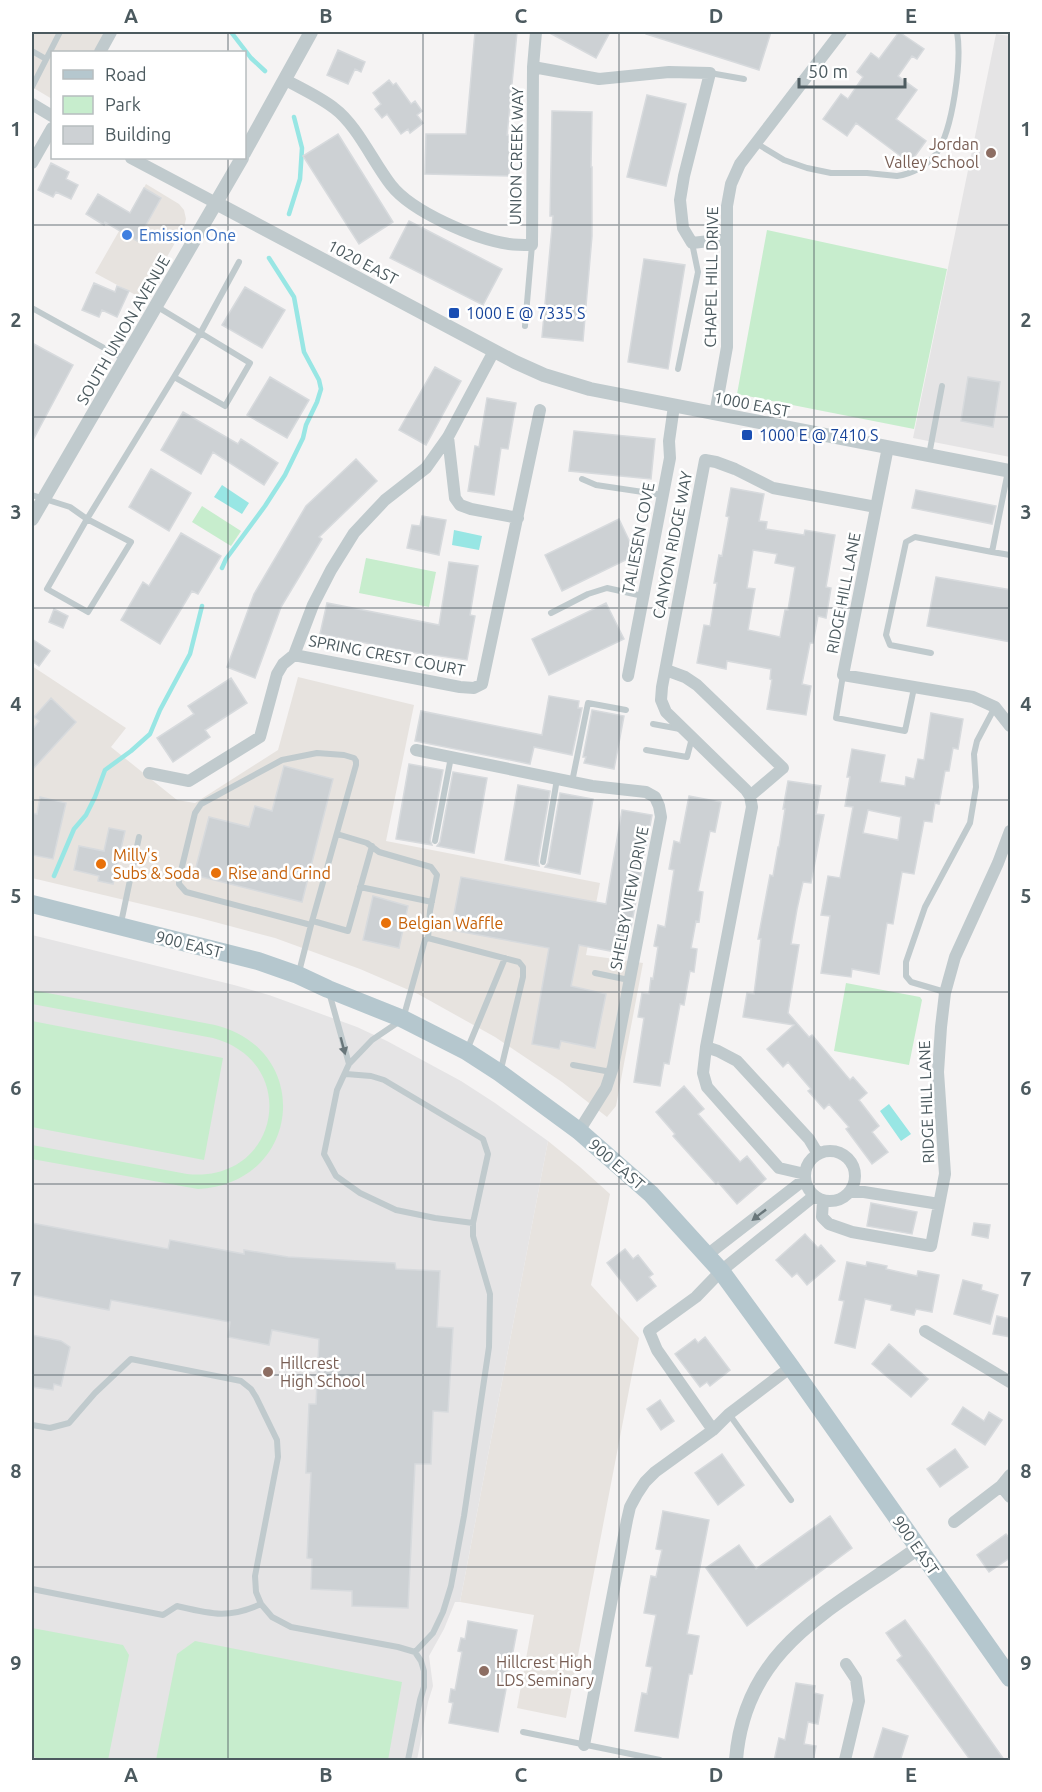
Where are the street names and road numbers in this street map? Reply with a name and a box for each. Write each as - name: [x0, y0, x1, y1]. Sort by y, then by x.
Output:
- street label: UNION CREEK WAY: [506, 86, 526, 225]
- street label: CHAPEL HILL DRIVE: [701, 206, 721, 348]
- street label: 1020 EAST: [325, 236, 401, 288]
- street label: SOUTH UNION AVENUE: [73, 252, 173, 408]
- street label: 1000 EAST: [713, 388, 792, 420]
- street label: CANYON RIDGE WAY: [649, 469, 695, 620]
- street label: TALIESEN COVE: [618, 481, 658, 595]
- street label: RIDGE HILL LANE: [822, 531, 864, 655]
- street label: SPRING CREST COURT: [307, 631, 467, 679]
- street label: SHELBY VIEW DRIVE: [606, 825, 652, 971]
- street label: 900 EAST: [154, 927, 224, 961]
- street label: RIDGE HILL LANE: [915, 1040, 937, 1164]
- street label: 900 EAST: [585, 1135, 649, 1193]
- street label: 900 EAST: [889, 1512, 943, 1578]

